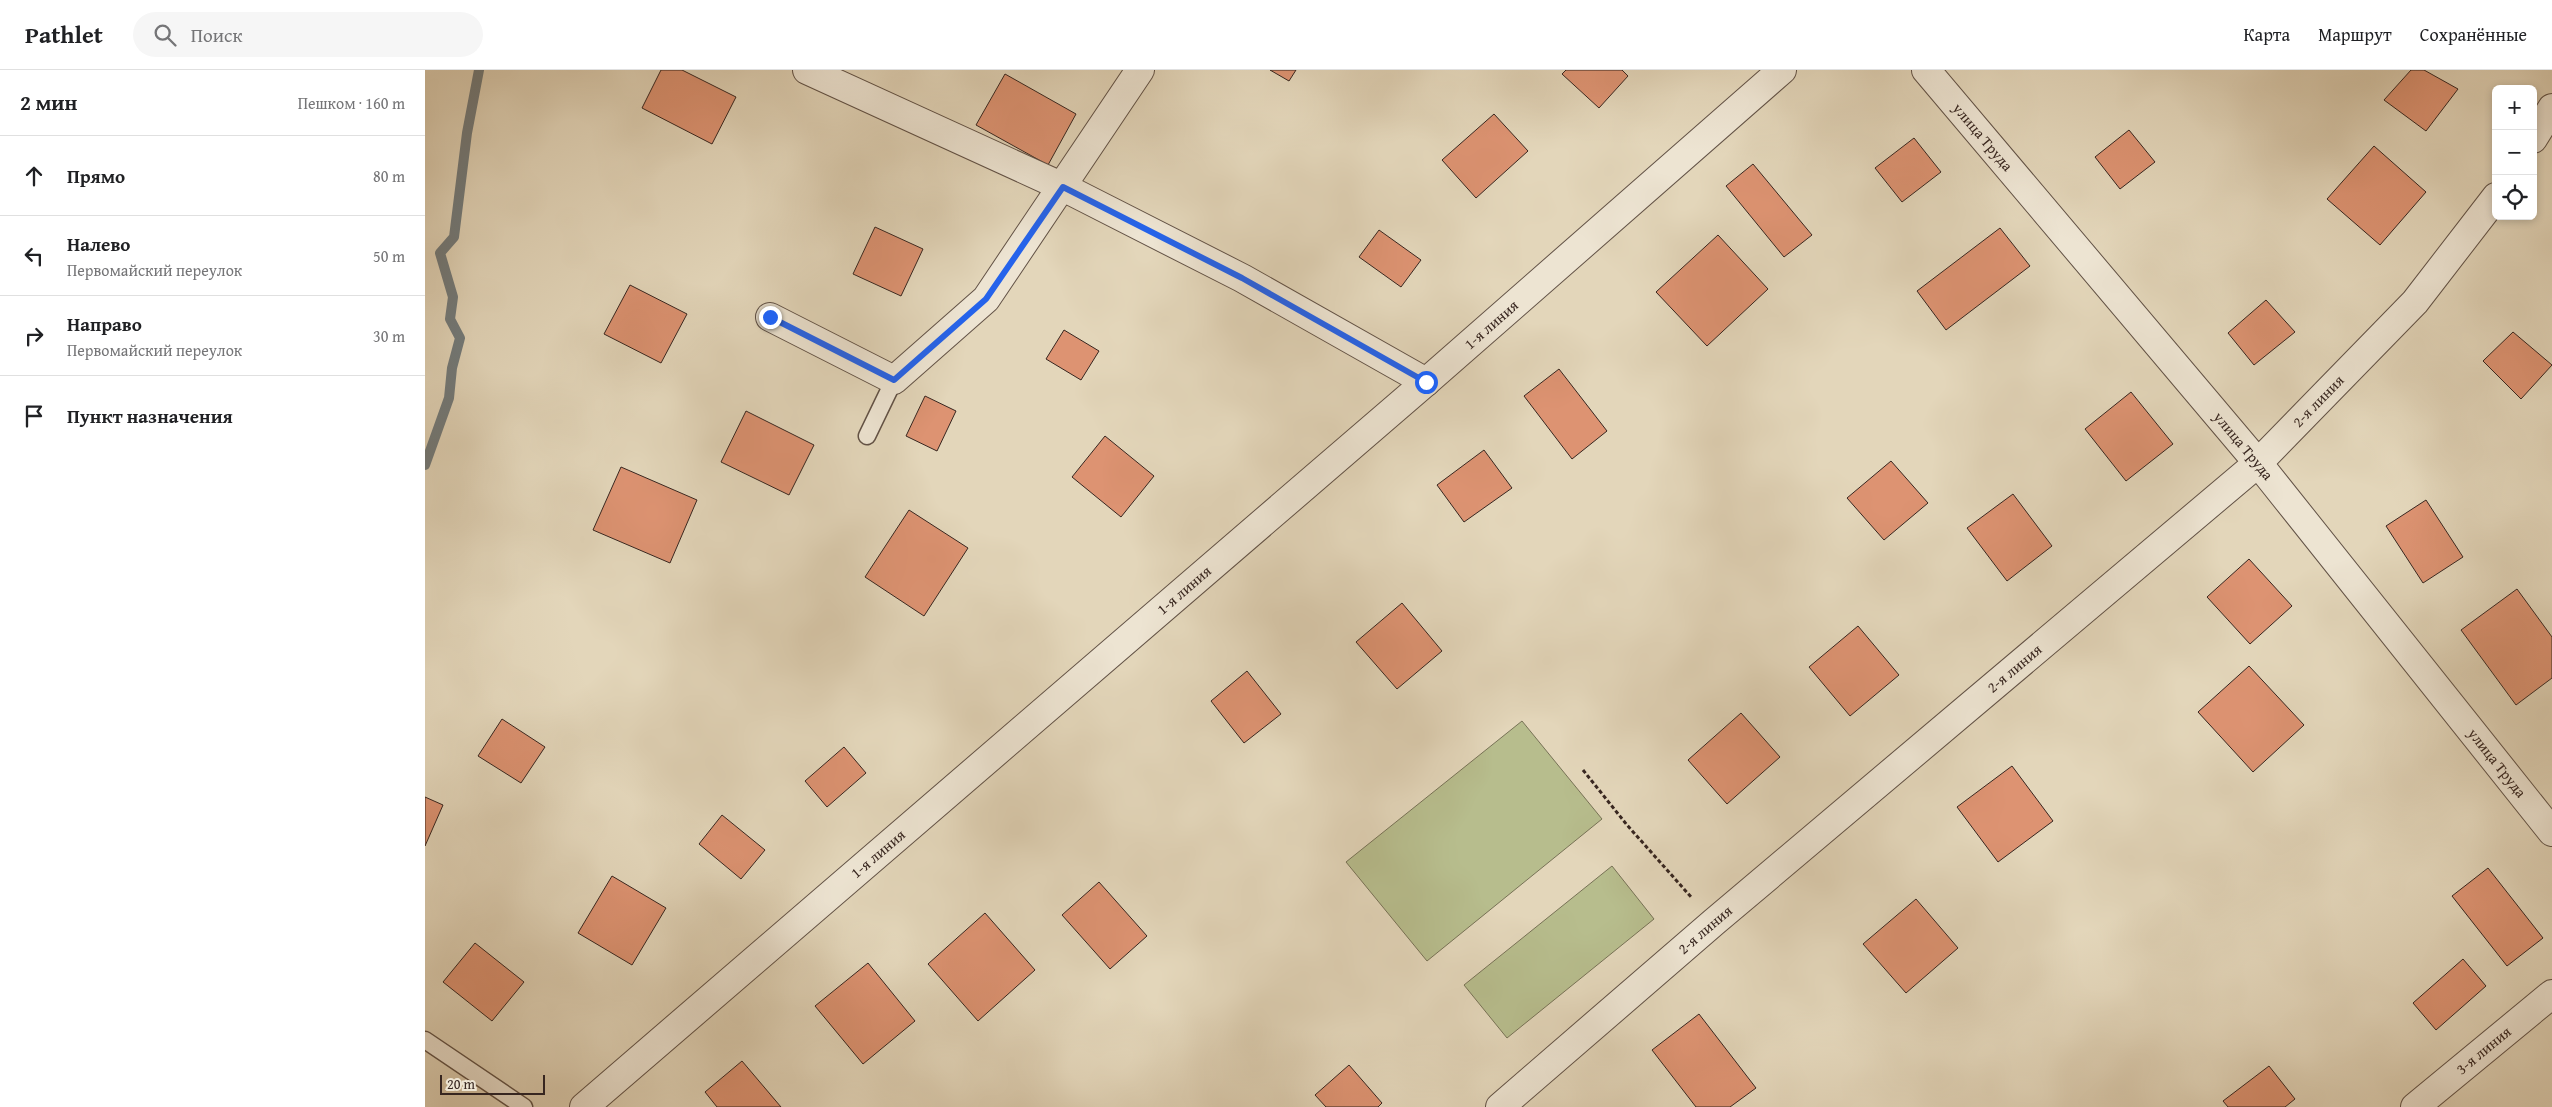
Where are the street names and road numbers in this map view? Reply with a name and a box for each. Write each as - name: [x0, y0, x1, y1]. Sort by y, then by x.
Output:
- street label: улица Труда: [1948, 98, 2019, 176]
- street label: 1-я линия: [1459, 295, 1523, 354]
- street label: 2-я линия: [2287, 370, 2349, 432]
- street label: улица Труда: [2208, 406, 2279, 485]
- street label: 1-я линия: [1152, 560, 1216, 619]
- street label: 2-я линия: [1982, 639, 2046, 697]
- street label: улица Труда: [2463, 723, 2532, 802]
- street label: 1-я линия: [846, 824, 910, 883]
- street label: 2-я линия: [1673, 900, 1737, 959]
- street label: 3-я линия: [2451, 1021, 2516, 1079]

